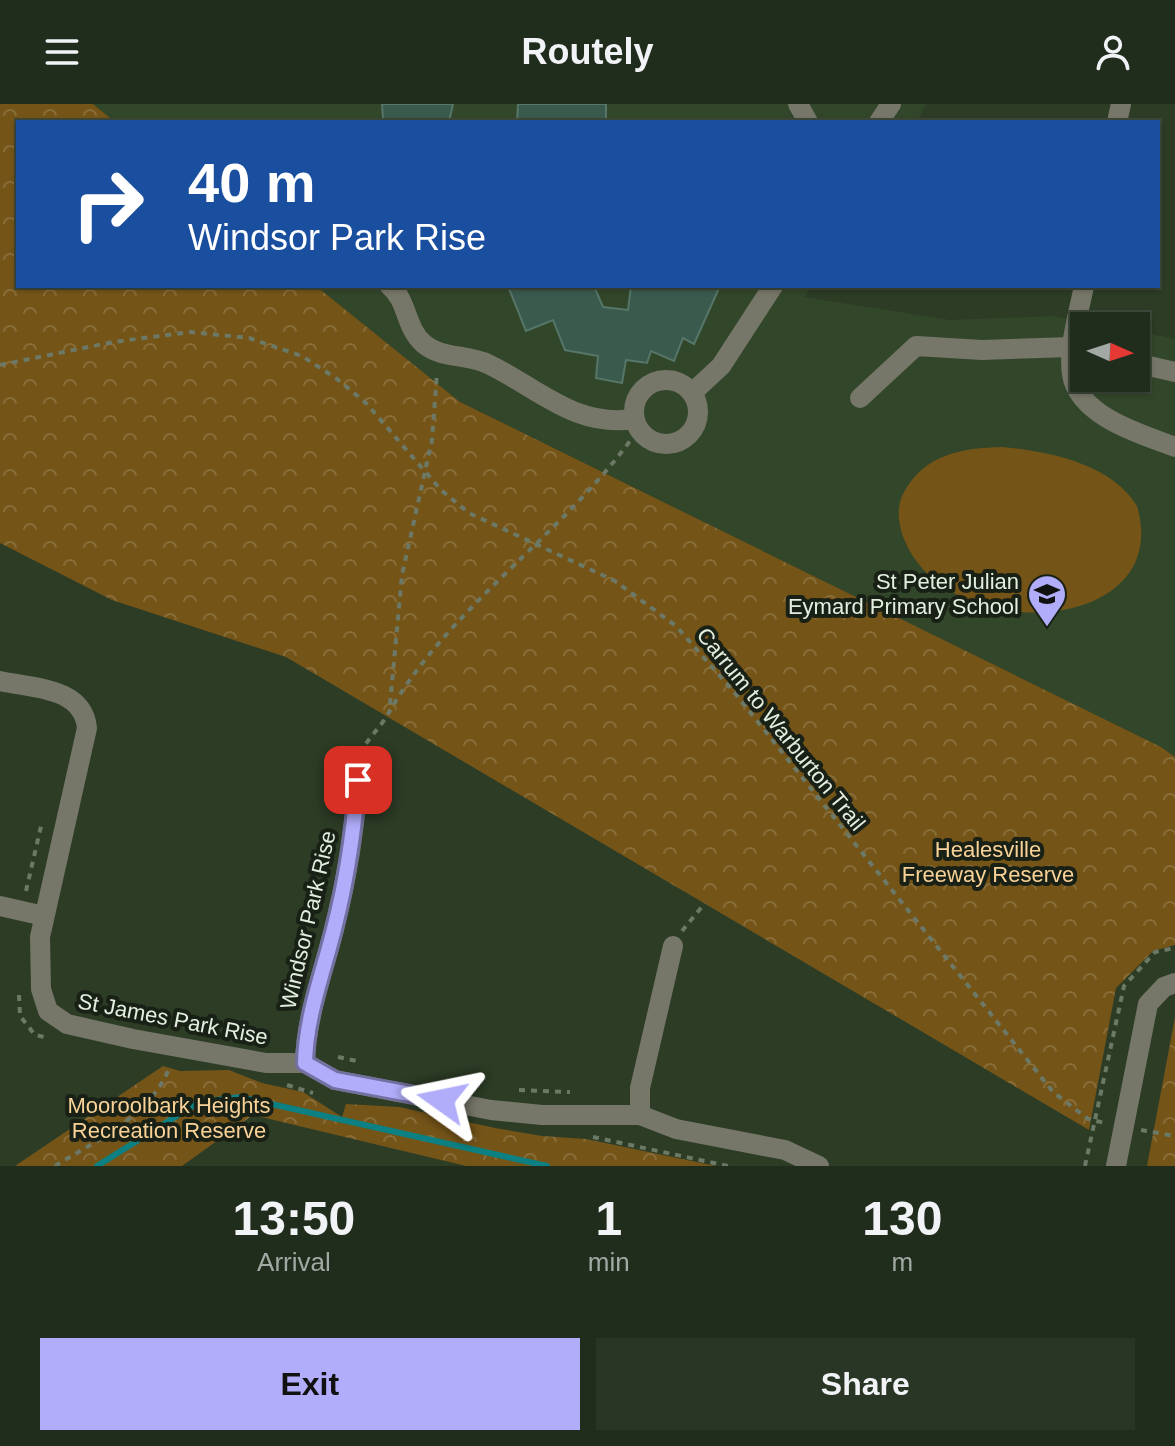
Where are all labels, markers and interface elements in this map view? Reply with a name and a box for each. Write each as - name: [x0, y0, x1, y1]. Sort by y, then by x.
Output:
- icon: menu: [40, 30, 84, 74]
- icon: person: [1091, 30, 1135, 74]
- text: Routely: [521, 31, 654, 72]
- text: 40 m: [188, 151, 316, 214]
- icon: right: [56, 152, 160, 256]
- text: Windsor Park Rise: [188, 217, 486, 258]
- north arrow: [1070, 312, 1150, 392]
- map controls: [1070, 312, 1150, 392]
- place label: St Peter Julian Eymard Primary School: [788, 569, 1019, 619]
- school or university icon: St Peter Julian Eymard Primary School: [1026, 573, 1068, 628]
- street label: Carrum to Warburton Trail: [692, 623, 870, 835]
- pin: [324, 746, 392, 814]
- icon: arrive: [336, 758, 380, 802]
- street label: Windsor Park Rise: [275, 828, 341, 1012]
- park label: Healesville Freeway Reserve: [902, 837, 1074, 887]
- street label: St James Park Rise: [76, 988, 270, 1050]
- position arrow: [400, 1058, 484, 1142]
- park label: Mooroolbark Heights Recreation Reserve: [68, 1093, 270, 1143]
- text: 13:50: [233, 1192, 355, 1245]
- text: 1: [595, 1192, 622, 1245]
- text: 130: [862, 1192, 942, 1245]
- text: Arrival: [257, 1247, 331, 1277]
- text: min: [588, 1247, 630, 1277]
- text: m: [892, 1247, 913, 1277]
- button: Exit: [40, 1338, 580, 1430]
- button: Share: [596, 1338, 1135, 1430]

